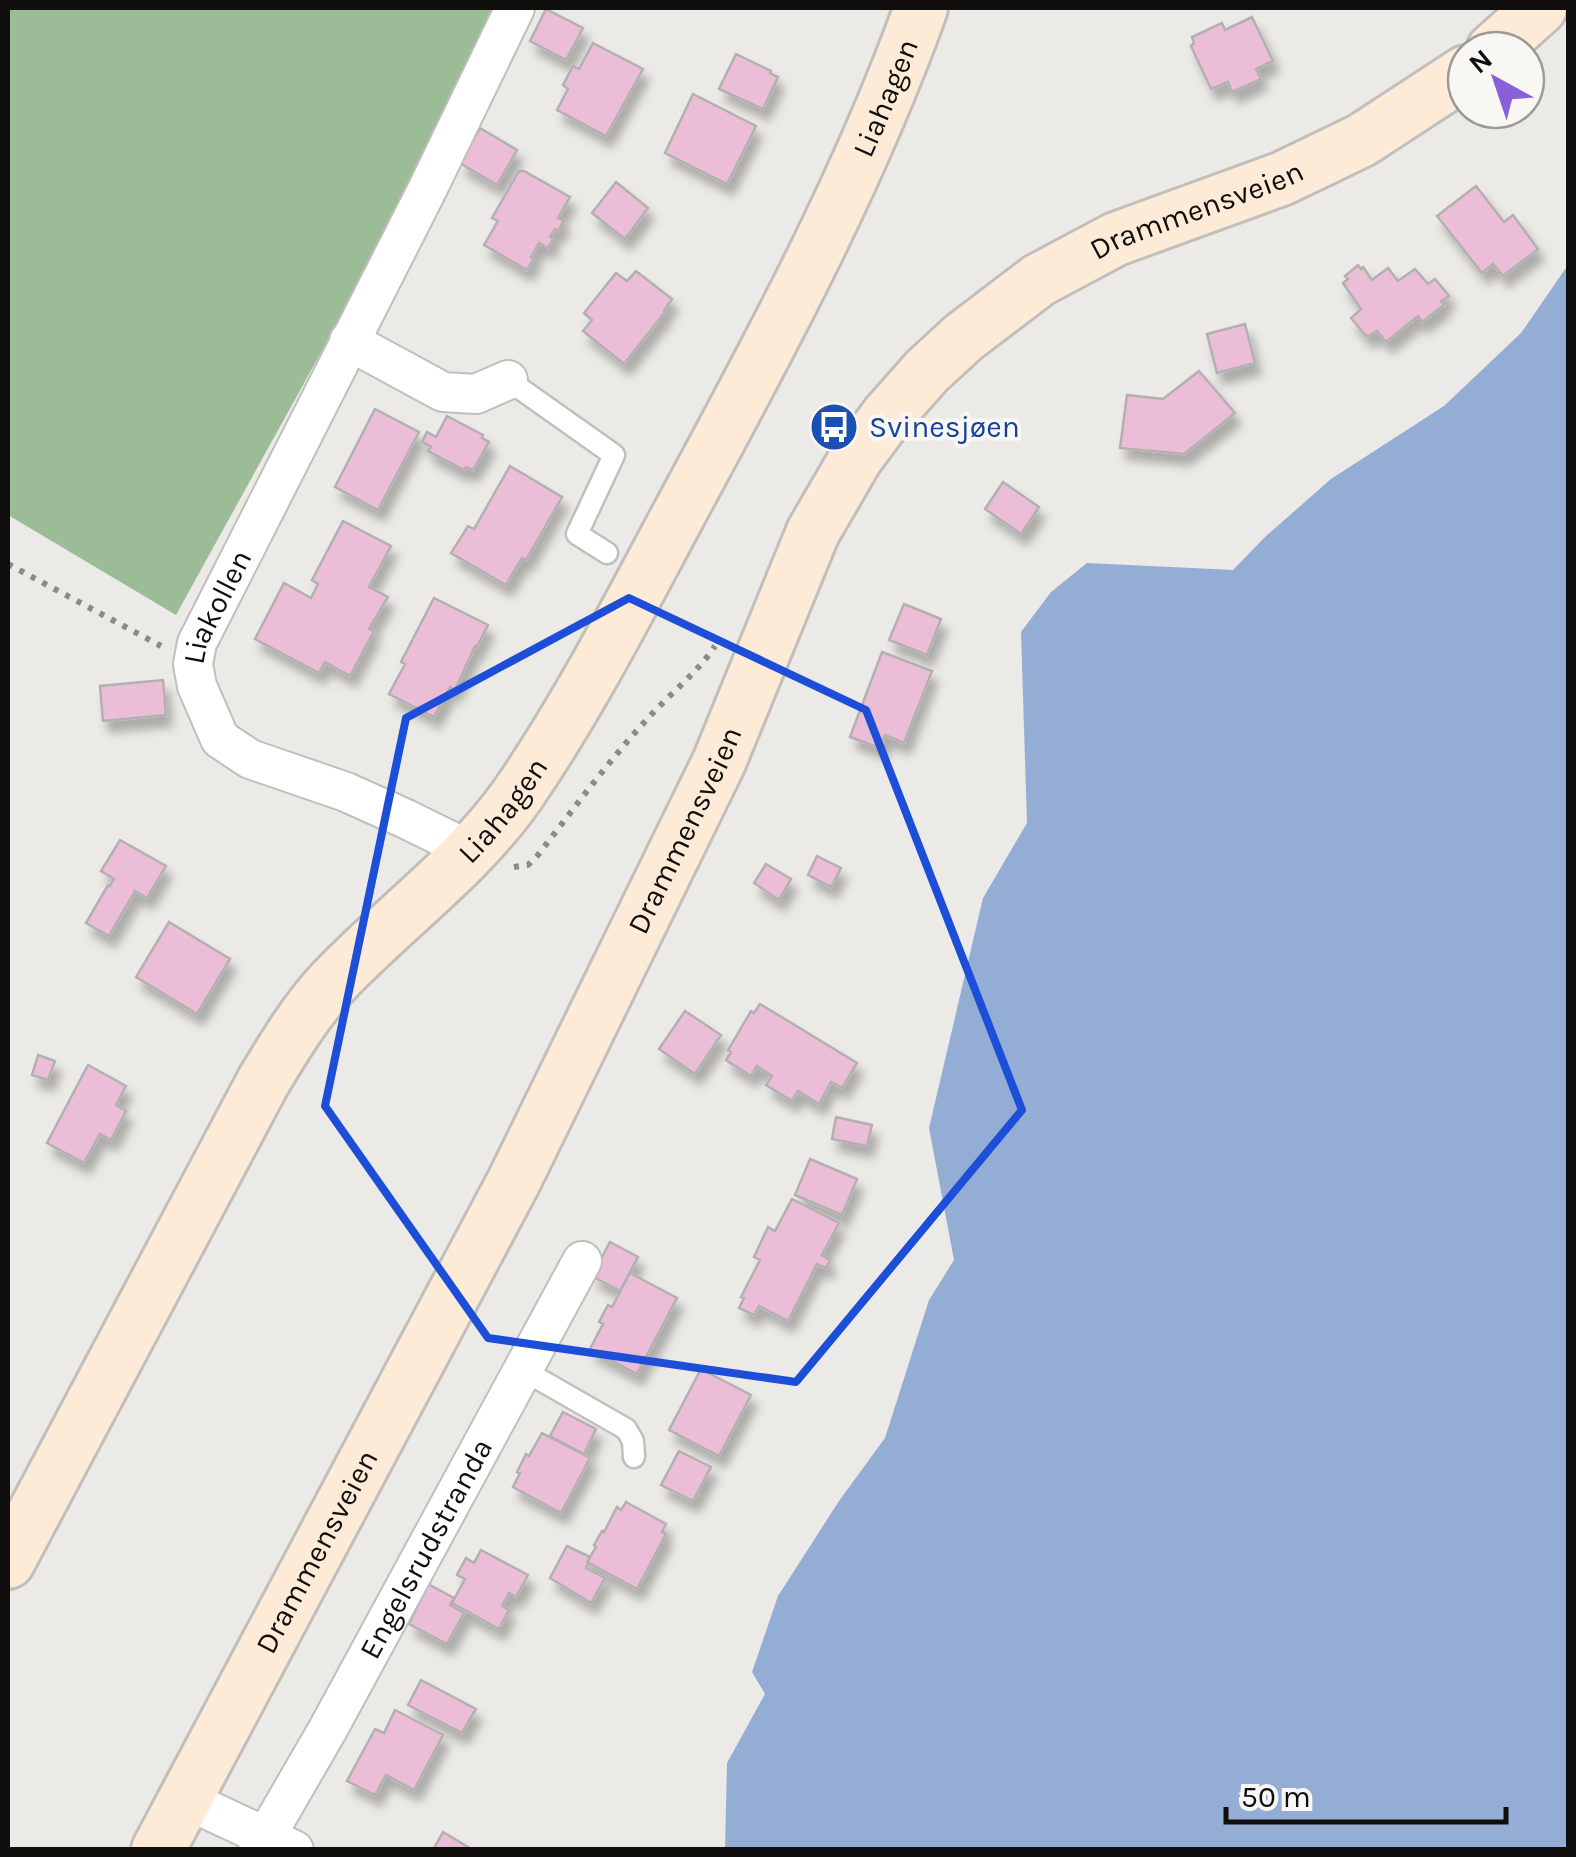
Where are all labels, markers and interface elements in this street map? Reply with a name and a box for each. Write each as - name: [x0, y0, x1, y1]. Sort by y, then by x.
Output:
- north arrow: [1446, 30, 1546, 130]
- street label: Liahagen: [845, 34, 926, 163]
- text: N: [1462, 42, 1499, 80]
- street label: Drammensveien: [1084, 153, 1309, 268]
- bus stop icon: Svinesjøen: [808, 401, 860, 453]
- place label: Svinesjøen: [869, 409, 1020, 445]
- street label: Liakollen: [175, 544, 259, 667]
- street label: Drammensveien: [620, 721, 749, 940]
- street label: Liahagen: [451, 751, 555, 871]
- street label: Engelsrudstranda: [352, 1432, 500, 1665]
- street label: Drammensveien: [248, 1444, 386, 1660]
- scale bar: [1226, 1762, 1506, 1824]
- text: 50 m: [1241, 1779, 1311, 1815]

